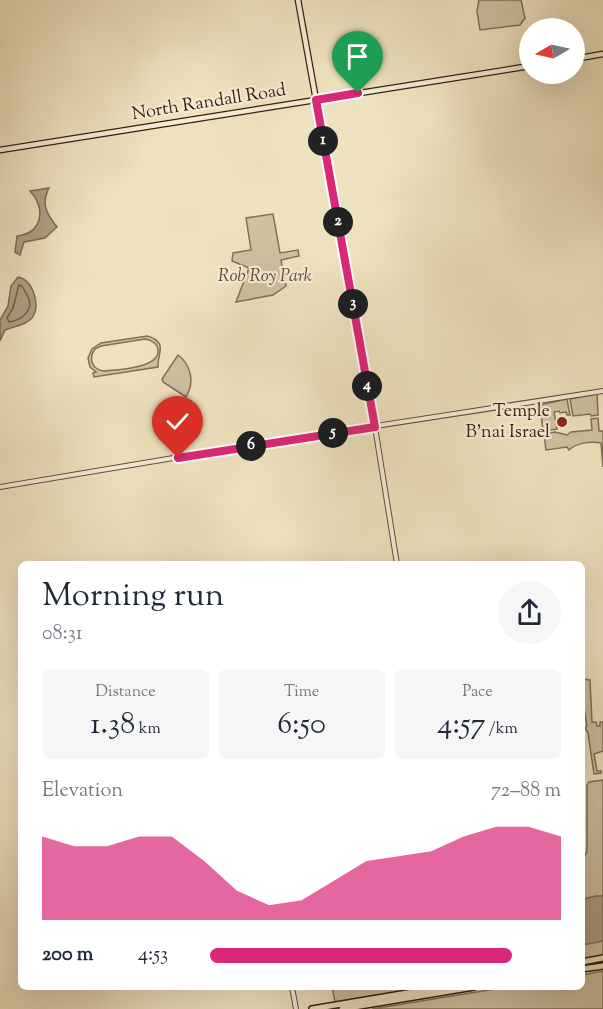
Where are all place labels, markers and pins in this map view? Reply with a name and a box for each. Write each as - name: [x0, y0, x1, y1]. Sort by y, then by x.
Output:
- pin: [332, 31, 383, 93]
- pin: 1: [308, 126, 338, 156]
- pin: 2: [323, 207, 353, 237]
- pin: 3: [338, 289, 368, 319]
- pin: 4: [352, 371, 382, 401]
- pin: [152, 396, 203, 458]
- place label: Temple B'nai Israel: [465, 399, 550, 446]
- marker: Temple B'nai Israel: [555, 415, 569, 429]
- pin: 5: [318, 418, 348, 448]
- pin: 6: [236, 431, 266, 461]

